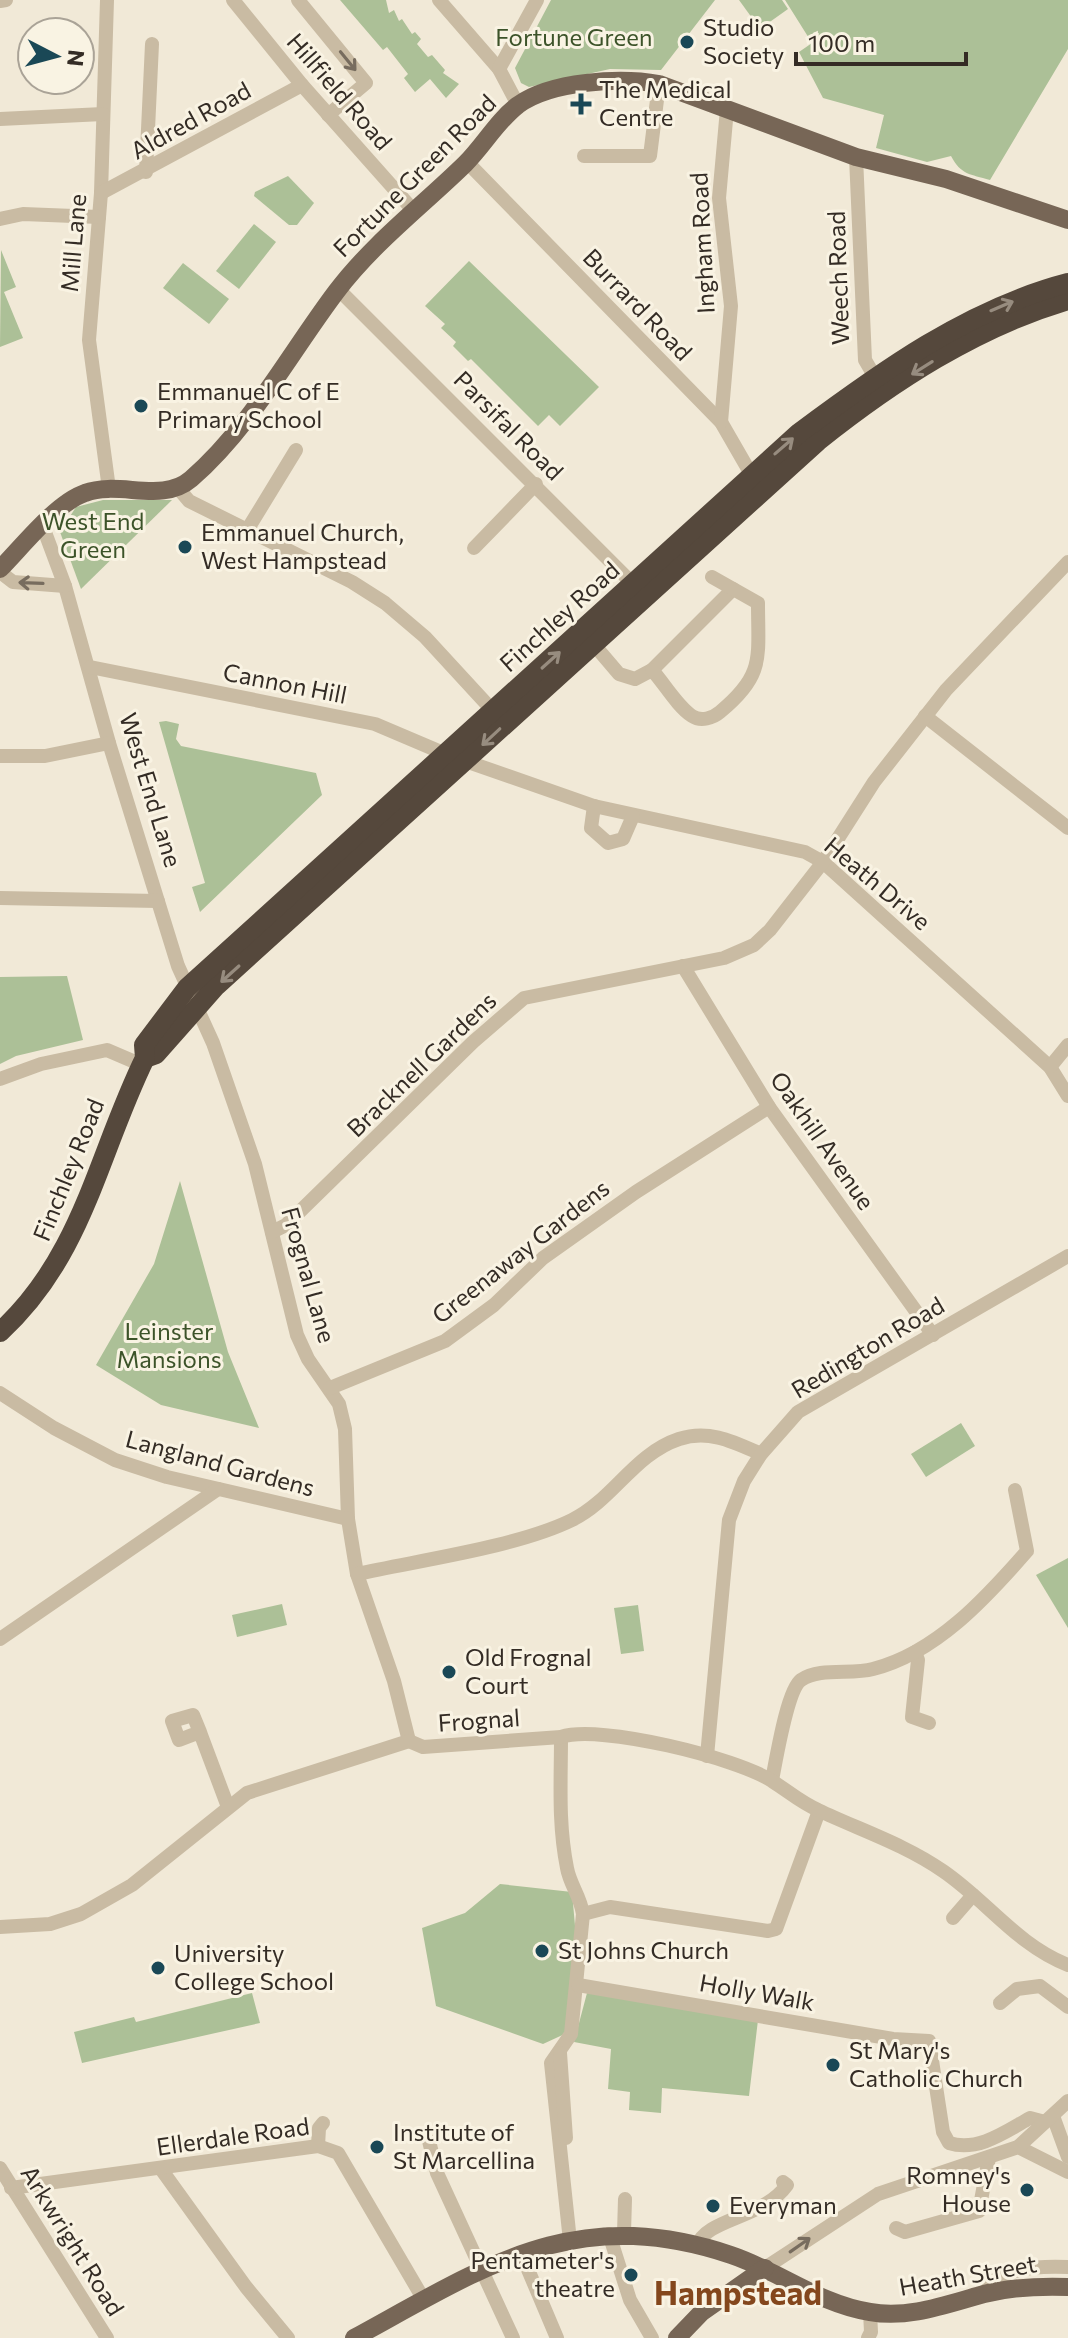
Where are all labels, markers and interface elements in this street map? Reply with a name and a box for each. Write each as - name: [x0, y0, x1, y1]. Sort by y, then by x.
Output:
- place label: Studio Society: [703, 12, 784, 69]
- north arrow: [16, 16, 96, 96]
- scale bar: [796, 16, 966, 66]
- park label: Fortune Green: [495, 22, 653, 51]
- street label: Hillfield Road: [282, 27, 399, 155]
- text: 100 m: [808, 28, 875, 57]
- marker: Studio Society: [678, 33, 696, 51]
- text: N: [62, 49, 91, 68]
- one-way arrow: [338, 50, 356, 71]
- place label: The Medical Centre: [599, 74, 732, 131]
- street label: Aldred Road: [125, 75, 255, 165]
- street label: Fortune Green Road: [327, 88, 501, 262]
- marker: The Medical Centre: [570, 93, 592, 115]
- street label: Ingham Road: [683, 172, 720, 314]
- street label: Mill Lane: [54, 192, 91, 293]
- street label: Weech Road: [821, 210, 854, 346]
- street label: Burrard Road: [578, 242, 699, 366]
- one-way arrow: [990, 298, 1014, 313]
- one-way arrow: [911, 361, 934, 377]
- street label: Parsifal Road: [448, 364, 570, 486]
- place label: Emmanuel C of E Primary School: [157, 376, 340, 433]
- marker: Emmanuel C of E Primary School: [132, 397, 150, 415]
- one-way arrow: [774, 437, 794, 455]
- park label: West End Green: [42, 506, 144, 563]
- place label: Emmanuel Church, West Hampstead: [201, 517, 404, 574]
- marker: Emmanuel Church, West Hampstead: [176, 538, 194, 556]
- street label: Finchley Road: [493, 555, 625, 677]
- one-way arrow: [18, 575, 45, 590]
- one-way arrow: [541, 651, 561, 669]
- street label: Cannon Hill: [221, 656, 350, 709]
- street label: West End Lane: [114, 709, 189, 870]
- one-way arrow: [482, 728, 502, 746]
- street label: Heath Drive: [819, 830, 937, 936]
- one-way arrow: [220, 964, 240, 982]
- street label: Bracknell Gardens: [340, 985, 502, 1142]
- street label: Oakhill Avenue: [765, 1066, 882, 1215]
- street label: Finchley Road: [26, 1094, 109, 1245]
- street label: Greenaway Gardens: [426, 1173, 614, 1329]
- street label: Frognal Lane: [276, 1203, 343, 1346]
- street label: Redington Road: [786, 1290, 949, 1404]
- park label: Leinster Mansions: [116, 1316, 222, 1373]
- street label: Langland Gardens: [123, 1423, 318, 1502]
- place label: Old Frognal Court: [465, 1642, 592, 1699]
- marker: Old Frognal Court: [440, 1663, 458, 1681]
- street label: Frognal: [437, 1702, 521, 1737]
- place label: St Johns Church: [558, 1935, 729, 1964]
- place label: University College School: [174, 1938, 334, 1995]
- marker: St Johns Church: [533, 1942, 551, 1960]
- marker: University College School: [149, 1959, 167, 1977]
- street label: Holly Walk: [697, 1967, 817, 2016]
- place label: St Mary's Catholic Church: [849, 2035, 1023, 2092]
- marker: St Mary's Catholic Church: [824, 2056, 842, 2074]
- street label: Ellerdale Road: [154, 2110, 311, 2161]
- place label: Institute of St Marcellina: [393, 2117, 535, 2174]
- marker: Institute of St Marcellina: [368, 2138, 386, 2156]
- street label: Arkwright Road: [16, 2160, 131, 2321]
- place label: Romney's House: [906, 2160, 1011, 2217]
- marker: Romney's House: [1018, 2181, 1036, 2199]
- place label: Everyman: [729, 2190, 837, 2219]
- marker: Everyman: [704, 2197, 722, 2215]
- one-way arrow: [788, 2237, 810, 2253]
- place label: Pentameter's theatre: [470, 2245, 615, 2302]
- street label: Heath Street: [897, 2248, 1039, 2301]
- marker: Pentameter's theatre: [622, 2266, 640, 2284]
- district label: Hampstead: [654, 2272, 822, 2312]

